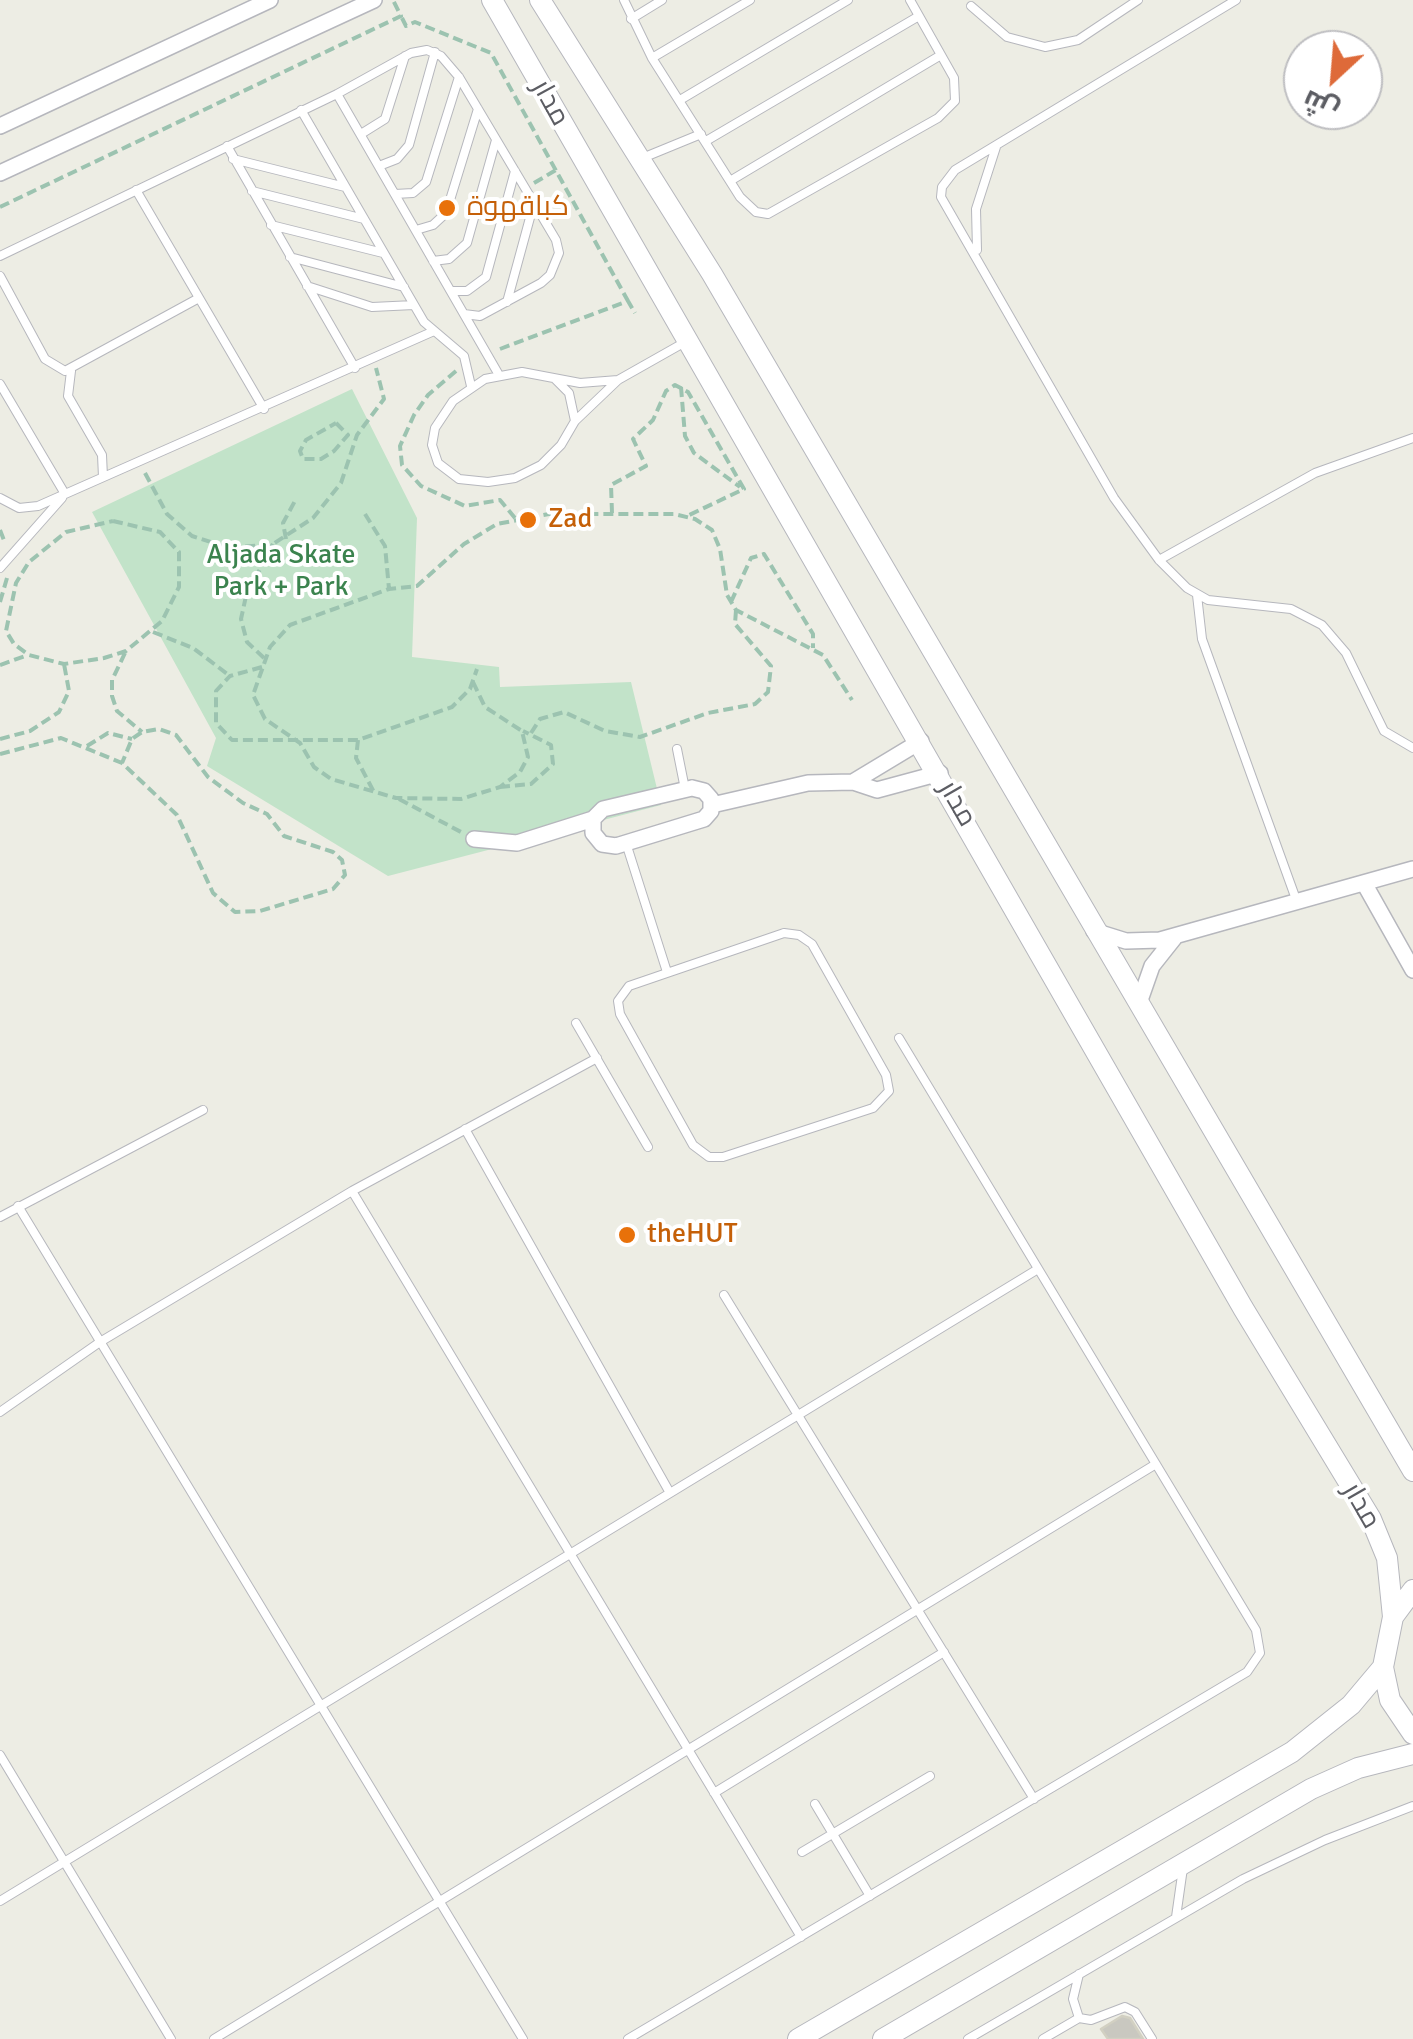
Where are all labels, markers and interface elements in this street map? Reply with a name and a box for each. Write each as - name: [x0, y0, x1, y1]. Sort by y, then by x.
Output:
- north arrow: [1283, 30, 1383, 130]
- street label: مدار: [524, 74, 576, 132]
- text: ش: [1297, 82, 1344, 128]
- place label: كباقهوة: [467, 191, 569, 225]
- marker: كباقهوة: [436, 197, 458, 219]
- place label: Zad: [548, 503, 592, 537]
- marker: Zad: [517, 509, 539, 531]
- park label: Aljada Skate Park + Park: [206, 539, 356, 605]
- street label: مدار: [930, 775, 984, 833]
- place label: theHUT: [647, 1218, 737, 1252]
- marker: theHUT: [616, 1224, 638, 1246]
- street label: مدار: [1334, 1477, 1388, 1535]

